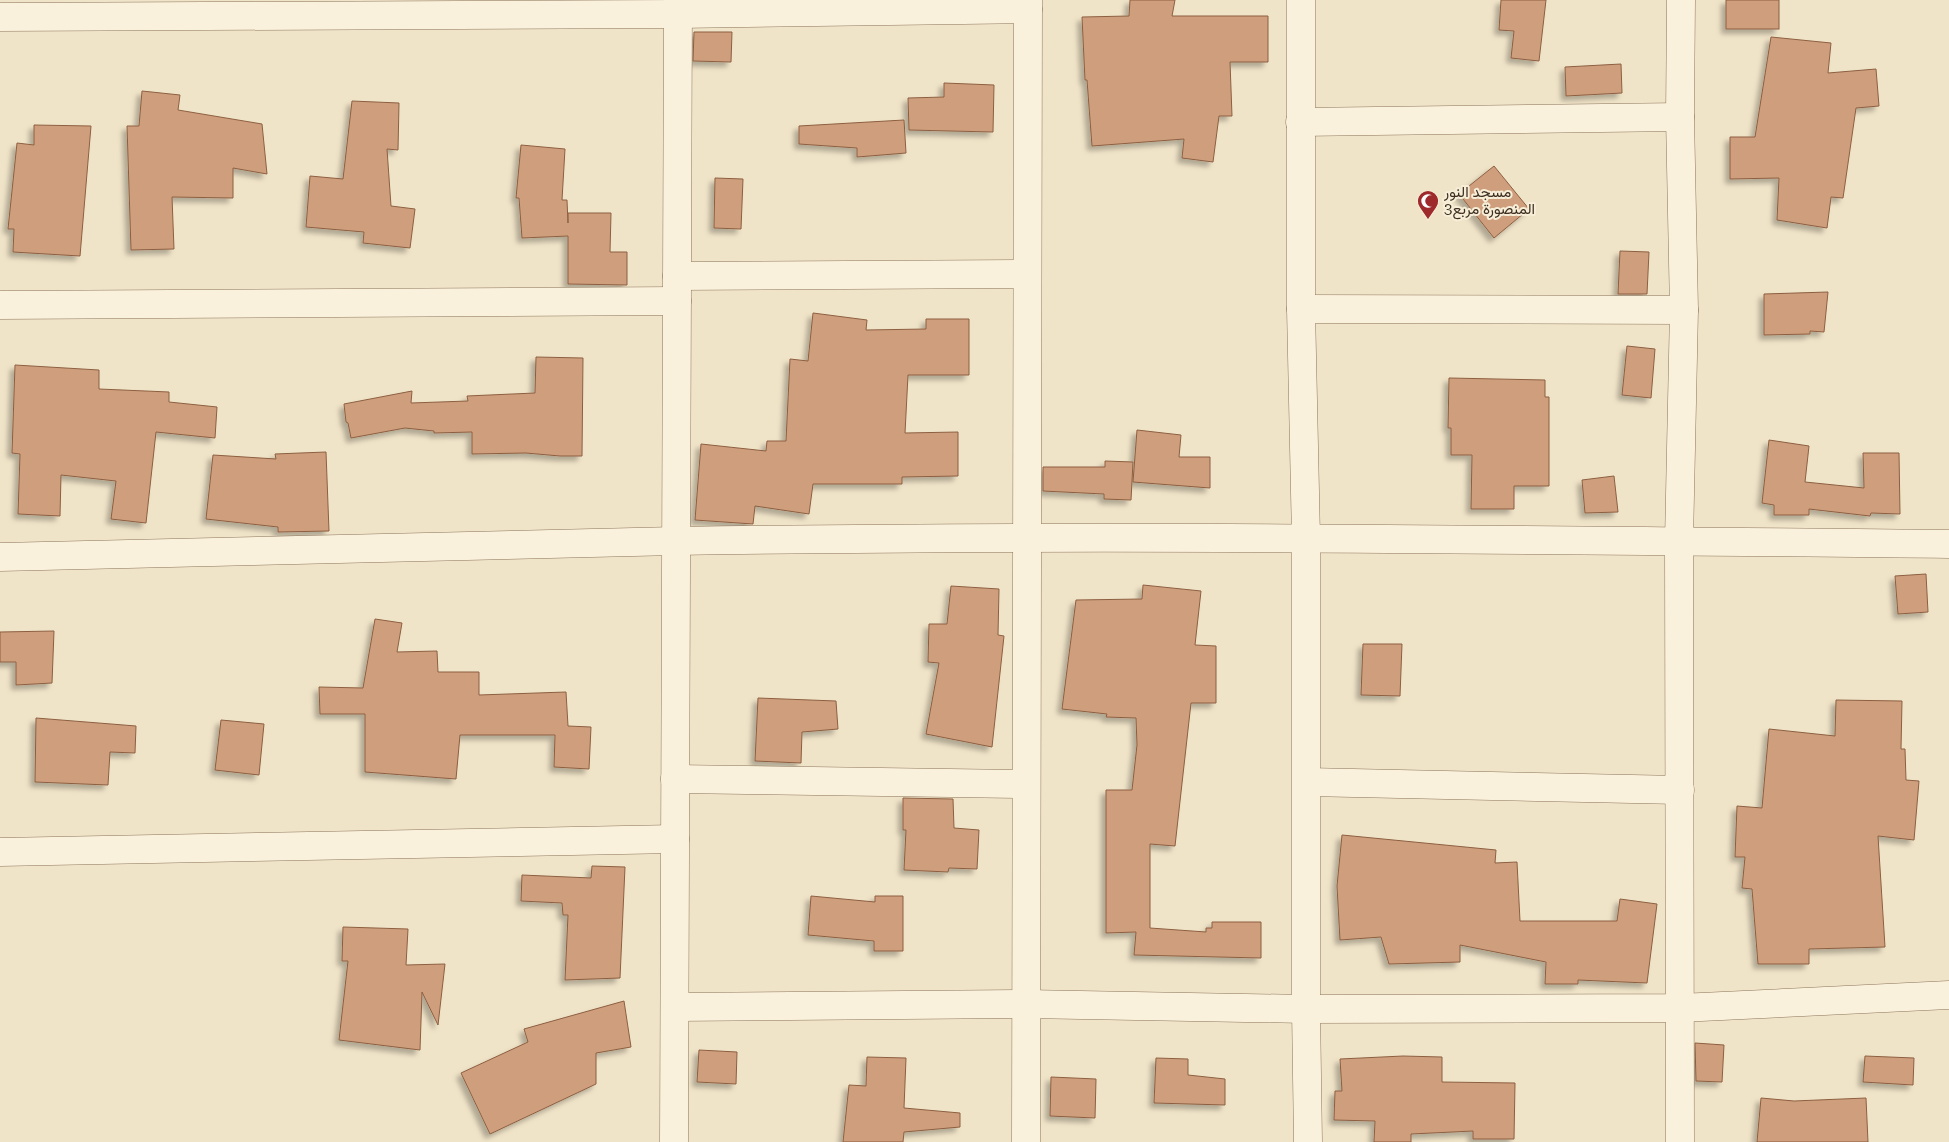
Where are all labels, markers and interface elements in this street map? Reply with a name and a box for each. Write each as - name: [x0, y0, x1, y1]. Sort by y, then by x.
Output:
- place label: مسجد النور المنصورة مربع3: [1443, 183, 1535, 220]
- mosque icon: مسجد النور المنصورة مربع3: [1416, 189, 1440, 220]

